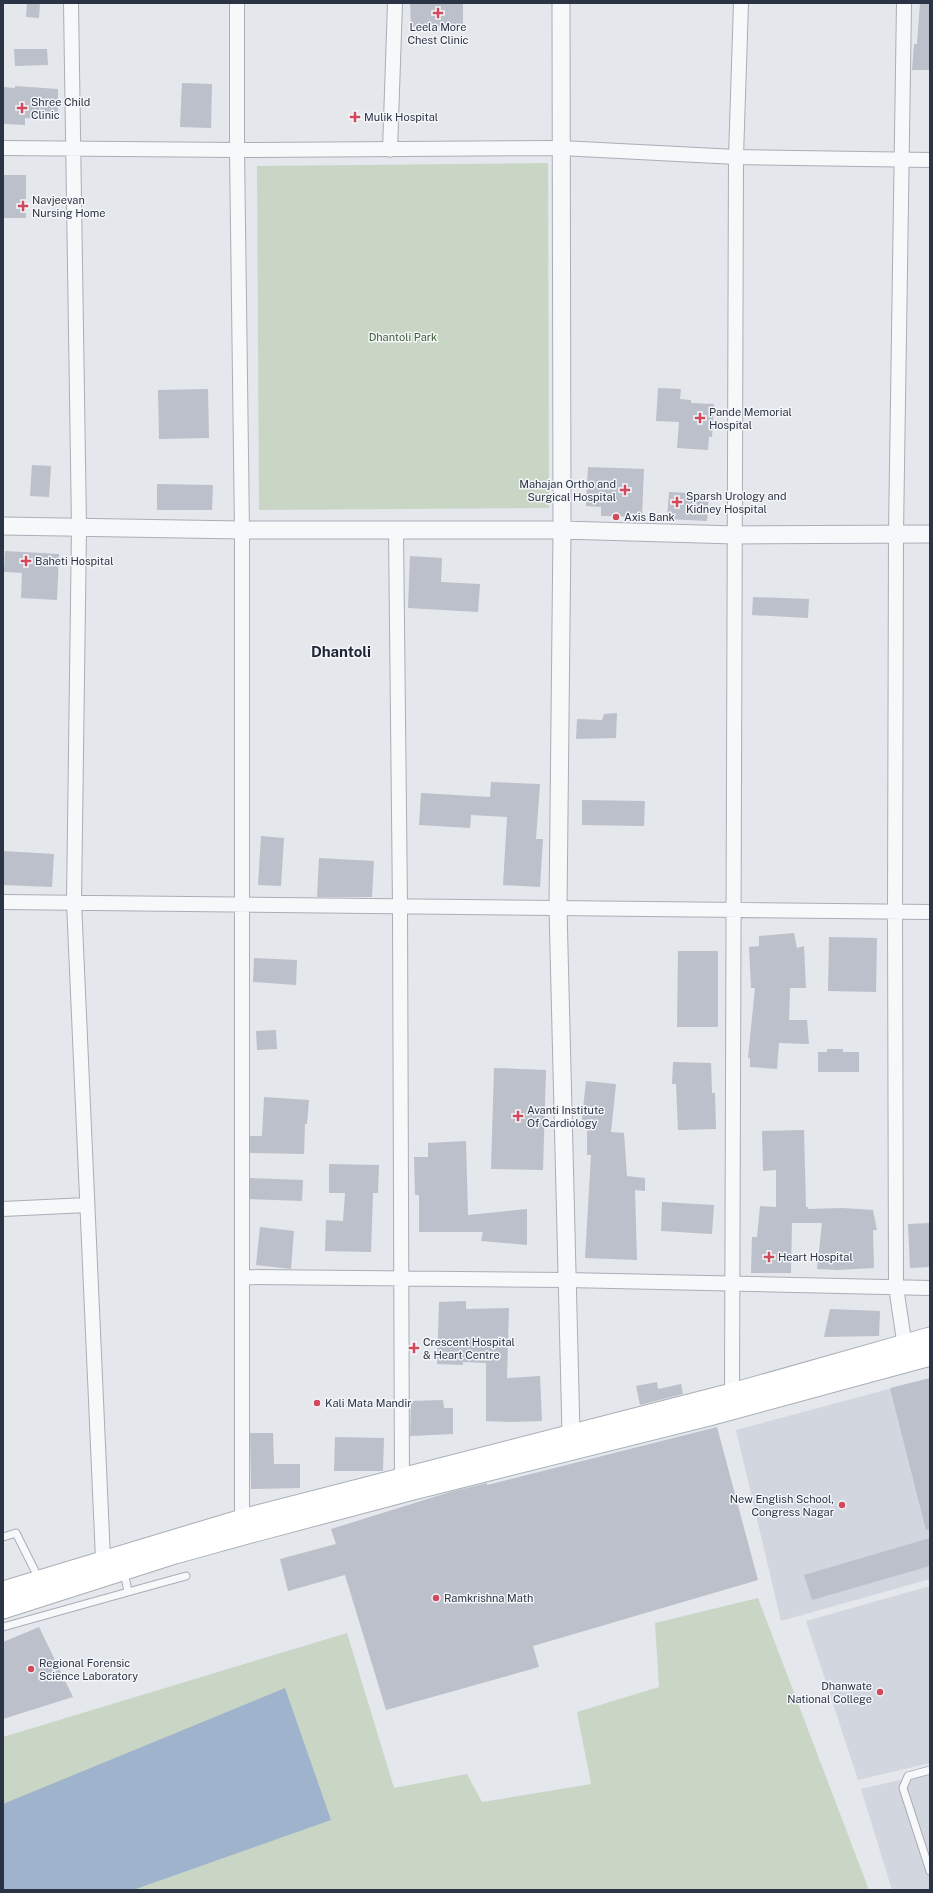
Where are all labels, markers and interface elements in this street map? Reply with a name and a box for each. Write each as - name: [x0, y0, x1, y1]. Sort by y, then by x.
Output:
- marker: Leela More Chest Clinic: [432, 7, 444, 19]
- place label: Leela More Chest Clinic: [407, 21, 469, 46]
- place label: Shree Child Clinic: [31, 96, 90, 121]
- marker: Shree Child Clinic: [16, 102, 28, 114]
- marker: Mulik Hospital: [349, 111, 361, 123]
- place label: Mulik Hospital: [364, 111, 438, 123]
- place label: Navjeevan Nursing Home: [32, 194, 106, 219]
- marker: Navjeevan Nursing Home: [17, 200, 29, 212]
- park label: Dhantoli Park: [369, 331, 437, 343]
- place label: Pande Memorial Hospital: [709, 406, 792, 431]
- marker: Pande Memorial Hospital: [694, 412, 706, 424]
- place label: Mahajan Ortho and Surgical Hospital: [519, 478, 616, 503]
- marker: Mahajan Ortho and Surgical Hospital: [619, 484, 631, 496]
- place label: Sparsh Urology and Kidney Hospital: [686, 490, 787, 515]
- marker: Sparsh Urology and Kidney Hospital: [671, 496, 683, 508]
- place label: Axis Bank: [624, 511, 675, 523]
- marker: Axis Bank: [611, 512, 621, 522]
- marker: Baheti Hospital: [20, 555, 32, 567]
- place label: Baheti Hospital: [35, 555, 114, 567]
- district label: Dhantoli: [311, 643, 371, 660]
- place label: Avanti Institute Of Cardiology: [527, 1104, 604, 1129]
- marker: Avanti Institute Of Cardiology: [512, 1110, 524, 1122]
- marker: Heart Hospital: [763, 1251, 775, 1263]
- place label: Heart Hospital: [778, 1251, 853, 1263]
- place label: Crescent Hospital & Heart Centre: [423, 1336, 515, 1361]
- marker: Crescent Hospital & Heart Centre: [408, 1342, 420, 1354]
- place label: Kali Mata Mandir: [325, 1397, 412, 1409]
- marker: Kali Mata Mandir: [312, 1398, 322, 1408]
- place label: New English School, Congress Nagar: [730, 1493, 834, 1518]
- marker: New English School, Congress Nagar: [837, 1500, 847, 1510]
- place label: Ramkrishna Math: [444, 1592, 533, 1604]
- marker: Ramkrishna Math: [431, 1593, 441, 1603]
- place label: Regional Forensic Science Laboratory: [39, 1657, 138, 1682]
- marker: Regional Forensic Science Laboratory: [26, 1664, 36, 1674]
- place label: Dhanwate National College: [787, 1680, 872, 1705]
- marker: Dhanwate National College: [875, 1687, 885, 1697]

